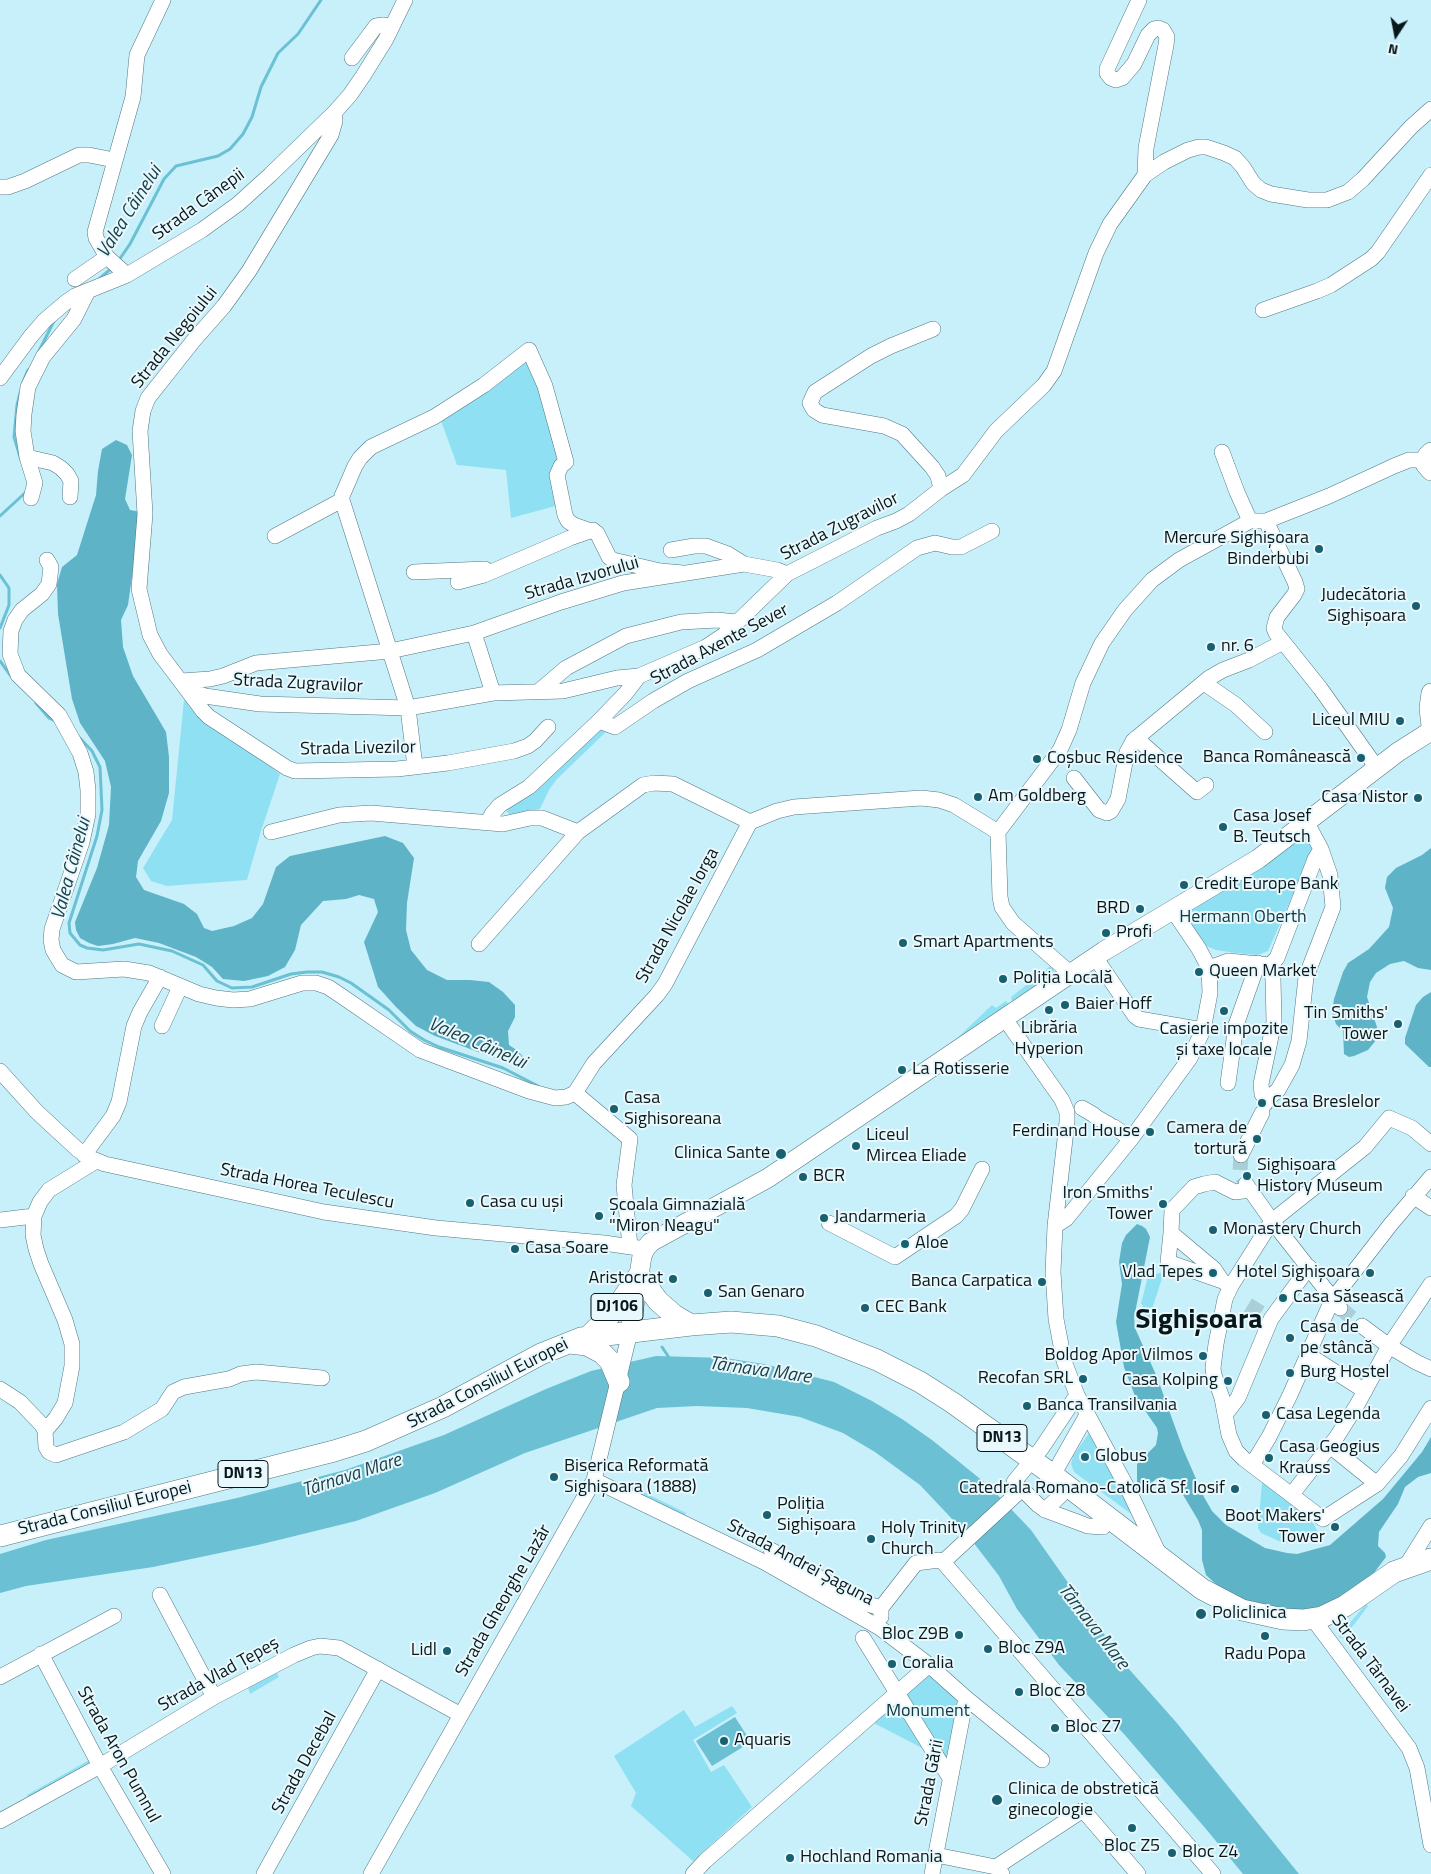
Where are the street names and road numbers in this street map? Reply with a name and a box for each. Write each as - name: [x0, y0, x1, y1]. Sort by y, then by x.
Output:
- street label: Strada Cânepii: [149, 164, 249, 246]
- street label: Strada Negoiului: [127, 283, 223, 393]
- street label: Strada Zugravilor: [777, 488, 903, 566]
- street label: Strada Izvorului: [522, 552, 642, 606]
- street label: Strada Axente Sever: [647, 600, 793, 690]
- street label: Strada Zugravilor: [233, 670, 363, 698]
- street label: Strada Livezilor: [300, 737, 416, 761]
- street label: Strada Nicolae Iorga: [632, 845, 724, 987]
- street label: Strada Horea Teculescu: [218, 1160, 396, 1214]
- road number: DJ106: [591, 1294, 643, 1320]
- street label: Strada Consiliul Europei: [404, 1334, 572, 1434]
- road number: DN13: [977, 1425, 1027, 1452]
- road number: DN13: [218, 1460, 268, 1488]
- street label: Strada Consiliul Europei: [16, 1477, 194, 1541]
- street label: Strada Andrei Șaguna: [723, 1515, 877, 1611]
- street label: Strada Gheorghe Lazăr: [452, 1521, 556, 1681]
- street label: Strada Târnavei: [1326, 1611, 1414, 1717]
- street label: Strada Vlad Țepeș: [155, 1633, 283, 1717]
- street label: Strada Aron Pumnul: [72, 1683, 164, 1827]
- street label: Strada Decebal: [268, 1708, 342, 1818]
- street label: Strada Gării: [911, 1738, 949, 1828]

